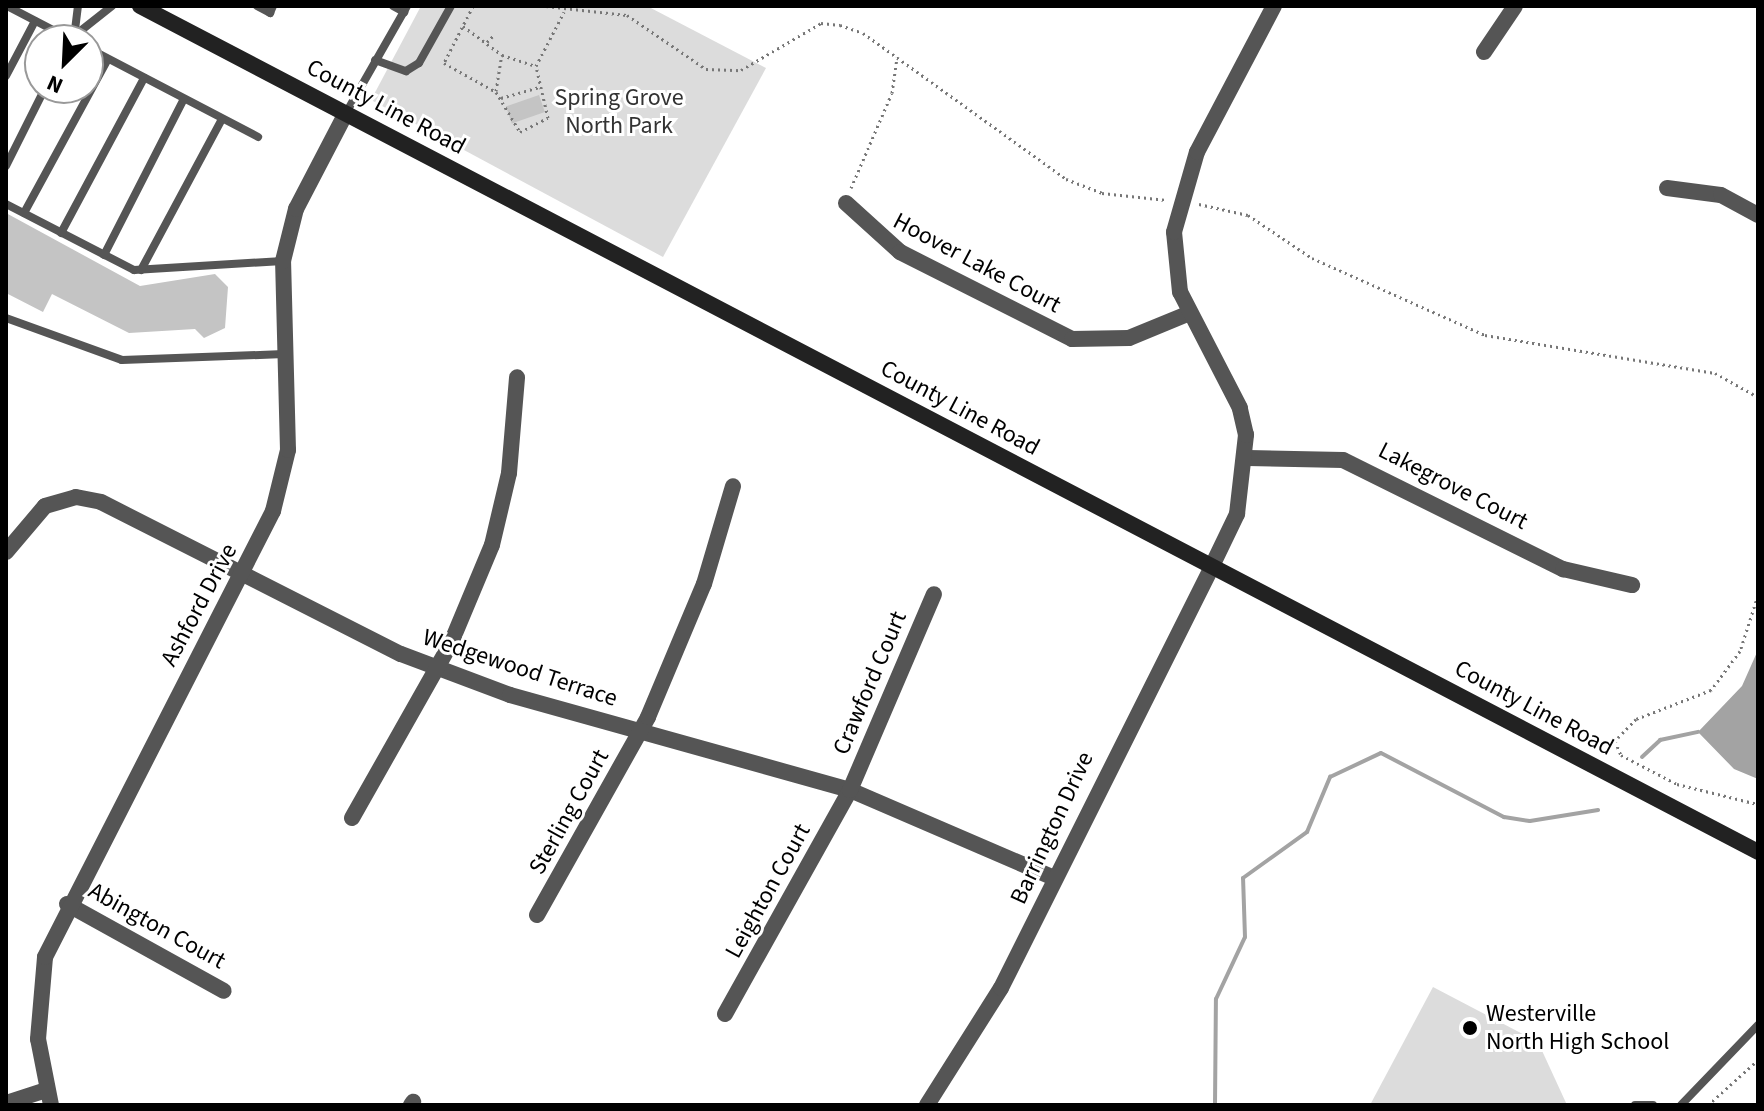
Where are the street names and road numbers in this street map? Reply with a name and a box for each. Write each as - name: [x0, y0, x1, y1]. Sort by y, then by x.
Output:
- street label: County Line Road: [302, 53, 470, 161]
- street label: Hoover Lake Court: [888, 207, 1066, 319]
- street label: County Line Road: [876, 354, 1044, 462]
- street label: Lakegrove Court: [1373, 436, 1533, 536]
- street label: Ashford Drive: [155, 539, 243, 671]
- street label: Crawford Court: [827, 607, 913, 759]
- street label: Wedgewood Terrace: [419, 623, 621, 713]
- street label: County Line Road: [1450, 654, 1618, 762]
- street label: Sterling Court: [523, 744, 615, 880]
- street label: Barrington Drive: [1004, 747, 1100, 909]
- street label: Leighton Court: [719, 819, 817, 963]
- street label: Abington Court: [83, 876, 231, 976]

